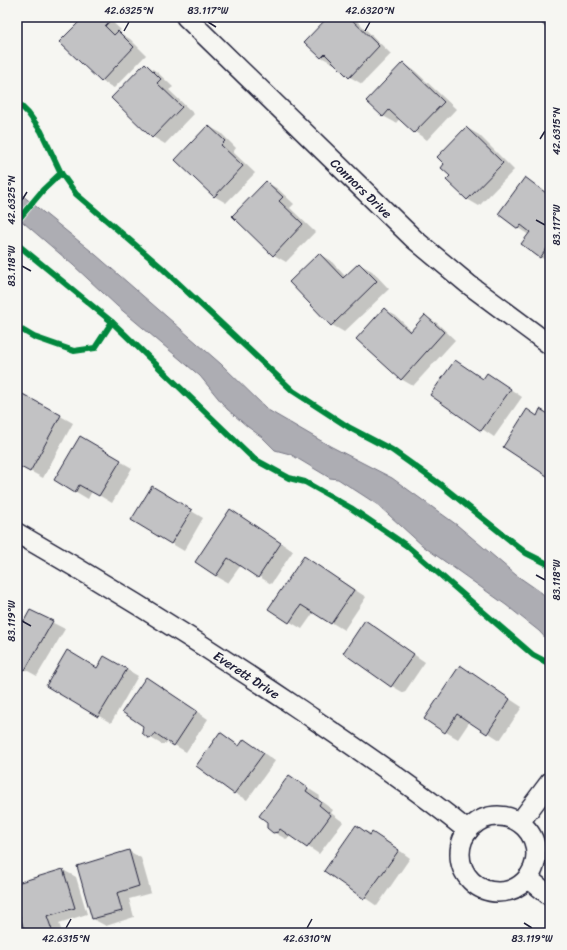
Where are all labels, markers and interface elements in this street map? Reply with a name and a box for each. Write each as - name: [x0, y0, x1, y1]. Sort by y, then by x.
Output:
- text: 42.6325°N: [104, 2, 154, 20]
- text: 83.117°W: [188, 2, 229, 20]
- text: 42.6320°N: [345, 2, 395, 20]
- text: 42.6315°N: [548, 107, 566, 155]
- street label: Connors Drive: [325, 152, 398, 224]
- text: 42.6325°N: [3, 175, 21, 225]
- text: 83.117°W: [548, 204, 566, 245]
- text: 83.118°W: [3, 245, 21, 287]
- text: 83.118°W: [548, 559, 566, 601]
- text: 83.119°W: [3, 600, 21, 642]
- street label: Everett Drive: [209, 644, 285, 705]
- text: 42.6315°N: [42, 930, 90, 948]
- text: 42.6310°N: [283, 930, 331, 948]
- text: 83.119°W: [511, 930, 553, 948]

